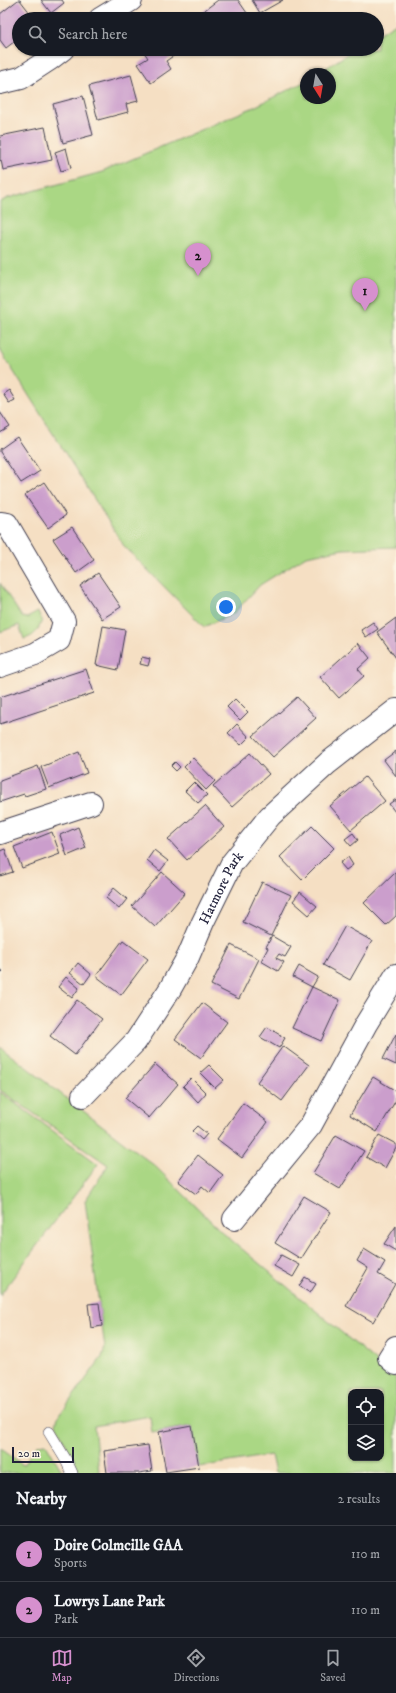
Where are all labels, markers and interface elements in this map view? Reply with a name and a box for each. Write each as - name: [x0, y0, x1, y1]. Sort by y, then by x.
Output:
- search box: [12, 12, 384, 56]
- icon: search: [26, 23, 48, 45]
- text: Search here: [58, 25, 127, 44]
- north arrow: [300, 68, 336, 104]
- pin: 2: [185, 243, 211, 276]
- pin: 1: [352, 278, 378, 311]
- your location: [216, 597, 236, 617]
- street label: Hatmore Park: [195, 848, 248, 927]
- map controls: [348, 1389, 384, 1461]
- button: locate: [348, 1389, 384, 1425]
- button: layers: [348, 1425, 384, 1461]
- scale bar: [12, 1445, 74, 1464]
- text: 20 m: [18, 1447, 40, 1461]
- text: Nearby: [16, 1488, 66, 1510]
- text: 2 results: [338, 1491, 380, 1507]
- text: Doire Colmcille GAA: [54, 1536, 183, 1555]
- text: 1: [27, 1546, 31, 1562]
- text: 110 m: [351, 1546, 380, 1562]
- text: Sports: [54, 1555, 87, 1571]
- text: Lowrys Lane Park: [54, 1592, 165, 1611]
- text: 2: [26, 1602, 32, 1618]
- text: 110 m: [351, 1602, 380, 1618]
- text: Park: [54, 1611, 78, 1627]
- tab: Map: [51, 1647, 73, 1685]
- tab: Directions: [174, 1647, 219, 1685]
- tab: Saved: [320, 1647, 345, 1685]

